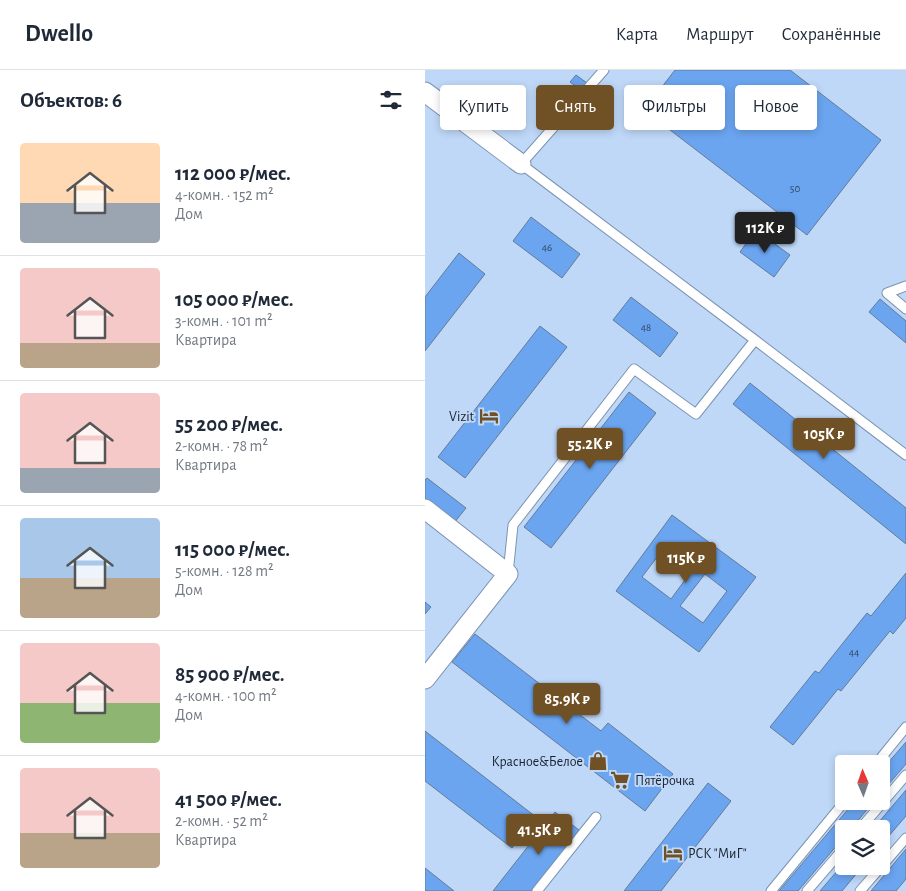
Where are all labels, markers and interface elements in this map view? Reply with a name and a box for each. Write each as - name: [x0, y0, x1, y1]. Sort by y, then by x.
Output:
- text: Dwello: [25, 22, 93, 46]
- text: Карта: [616, 26, 658, 44]
- text: Маршрут: [686, 26, 754, 44]
- text: Сохранённые: [782, 26, 881, 44]
- chip: Купить: [440, 85, 526, 130]
- chip: Снять: [536, 85, 614, 130]
- chip: Фильтры: [624, 85, 725, 130]
- chip: Новое: [735, 85, 817, 130]
- icon: filters: [377, 86, 405, 114]
- text: Объектов: 6: [20, 90, 122, 111]
- icon: home: [60, 163, 120, 223]
- text: 112 000 ₽/мес.: [175, 163, 291, 184]
- house number: 50: [790, 183, 800, 194]
- text: 4-комн. · 152 m²: [175, 187, 274, 203]
- text: Дом: [175, 206, 203, 222]
- pin: 112K ₽: [724, 212, 806, 254]
- text: 112K ₽: [746, 220, 784, 236]
- house number: 46: [542, 242, 552, 253]
- icon: home: [60, 288, 120, 348]
- text: 105 000 ₽/мес.: [175, 289, 293, 310]
- text: 3-комн. · 101 m²: [175, 313, 273, 329]
- house number: 48: [641, 322, 651, 333]
- text: Квартира: [175, 332, 237, 348]
- hotel icon: Vizit: [478, 405, 500, 427]
- place label: Vizit: [449, 410, 475, 424]
- icon: home: [60, 413, 120, 473]
- text: 55 200 ₽/мес.: [175, 414, 283, 435]
- pin: 105K ₽: [783, 418, 865, 460]
- text: 105K ₽: [804, 426, 844, 442]
- pin: 55.2K ₽: [544, 428, 636, 470]
- text: 55.2K ₽: [568, 436, 612, 452]
- text: 2-комн. · 78 m²: [175, 438, 268, 454]
- text: Квартира: [175, 457, 237, 473]
- icon: home: [60, 538, 120, 598]
- text: 115 000 ₽/мес.: [175, 539, 290, 560]
- pin: 115K ₽: [645, 542, 727, 584]
- text: 115K ₽: [667, 550, 705, 566]
- text: 5-комн. · 128 m²: [175, 563, 274, 579]
- text: Дом: [175, 582, 203, 598]
- house number: 44: [849, 647, 859, 658]
- icon: home: [60, 663, 120, 723]
- text: 85 900 ₽/мес.: [175, 664, 285, 685]
- pin: 85.9K ₽: [521, 682, 613, 725]
- text: 4-комн. · 100 m²: [175, 688, 277, 704]
- text: 85.9K ₽: [544, 691, 590, 707]
- text: Дом: [175, 707, 203, 723]
- shop icon: Красное&Белое: [587, 750, 609, 772]
- place label: Красное&Белое: [491, 755, 583, 769]
- north arrow: [835, 755, 890, 810]
- map controls: [835, 755, 890, 875]
- supermarket icon: Пятёрочка: [609, 769, 631, 791]
- place label: Пятёрочка: [635, 774, 695, 788]
- icon: home: [60, 788, 120, 848]
- text: 41 500 ₽/мес.: [175, 789, 282, 810]
- text: 2-комн. · 52 m²: [175, 813, 268, 829]
- pin: 41.5K ₽: [493, 814, 585, 856]
- button: layers: [835, 820, 890, 875]
- text: 41.5K ₽: [517, 822, 561, 838]
- text: Квартира: [175, 832, 237, 848]
- hotel icon: РСК "МиГ": [662, 842, 684, 864]
- place label: РСК "МиГ": [688, 847, 747, 861]

